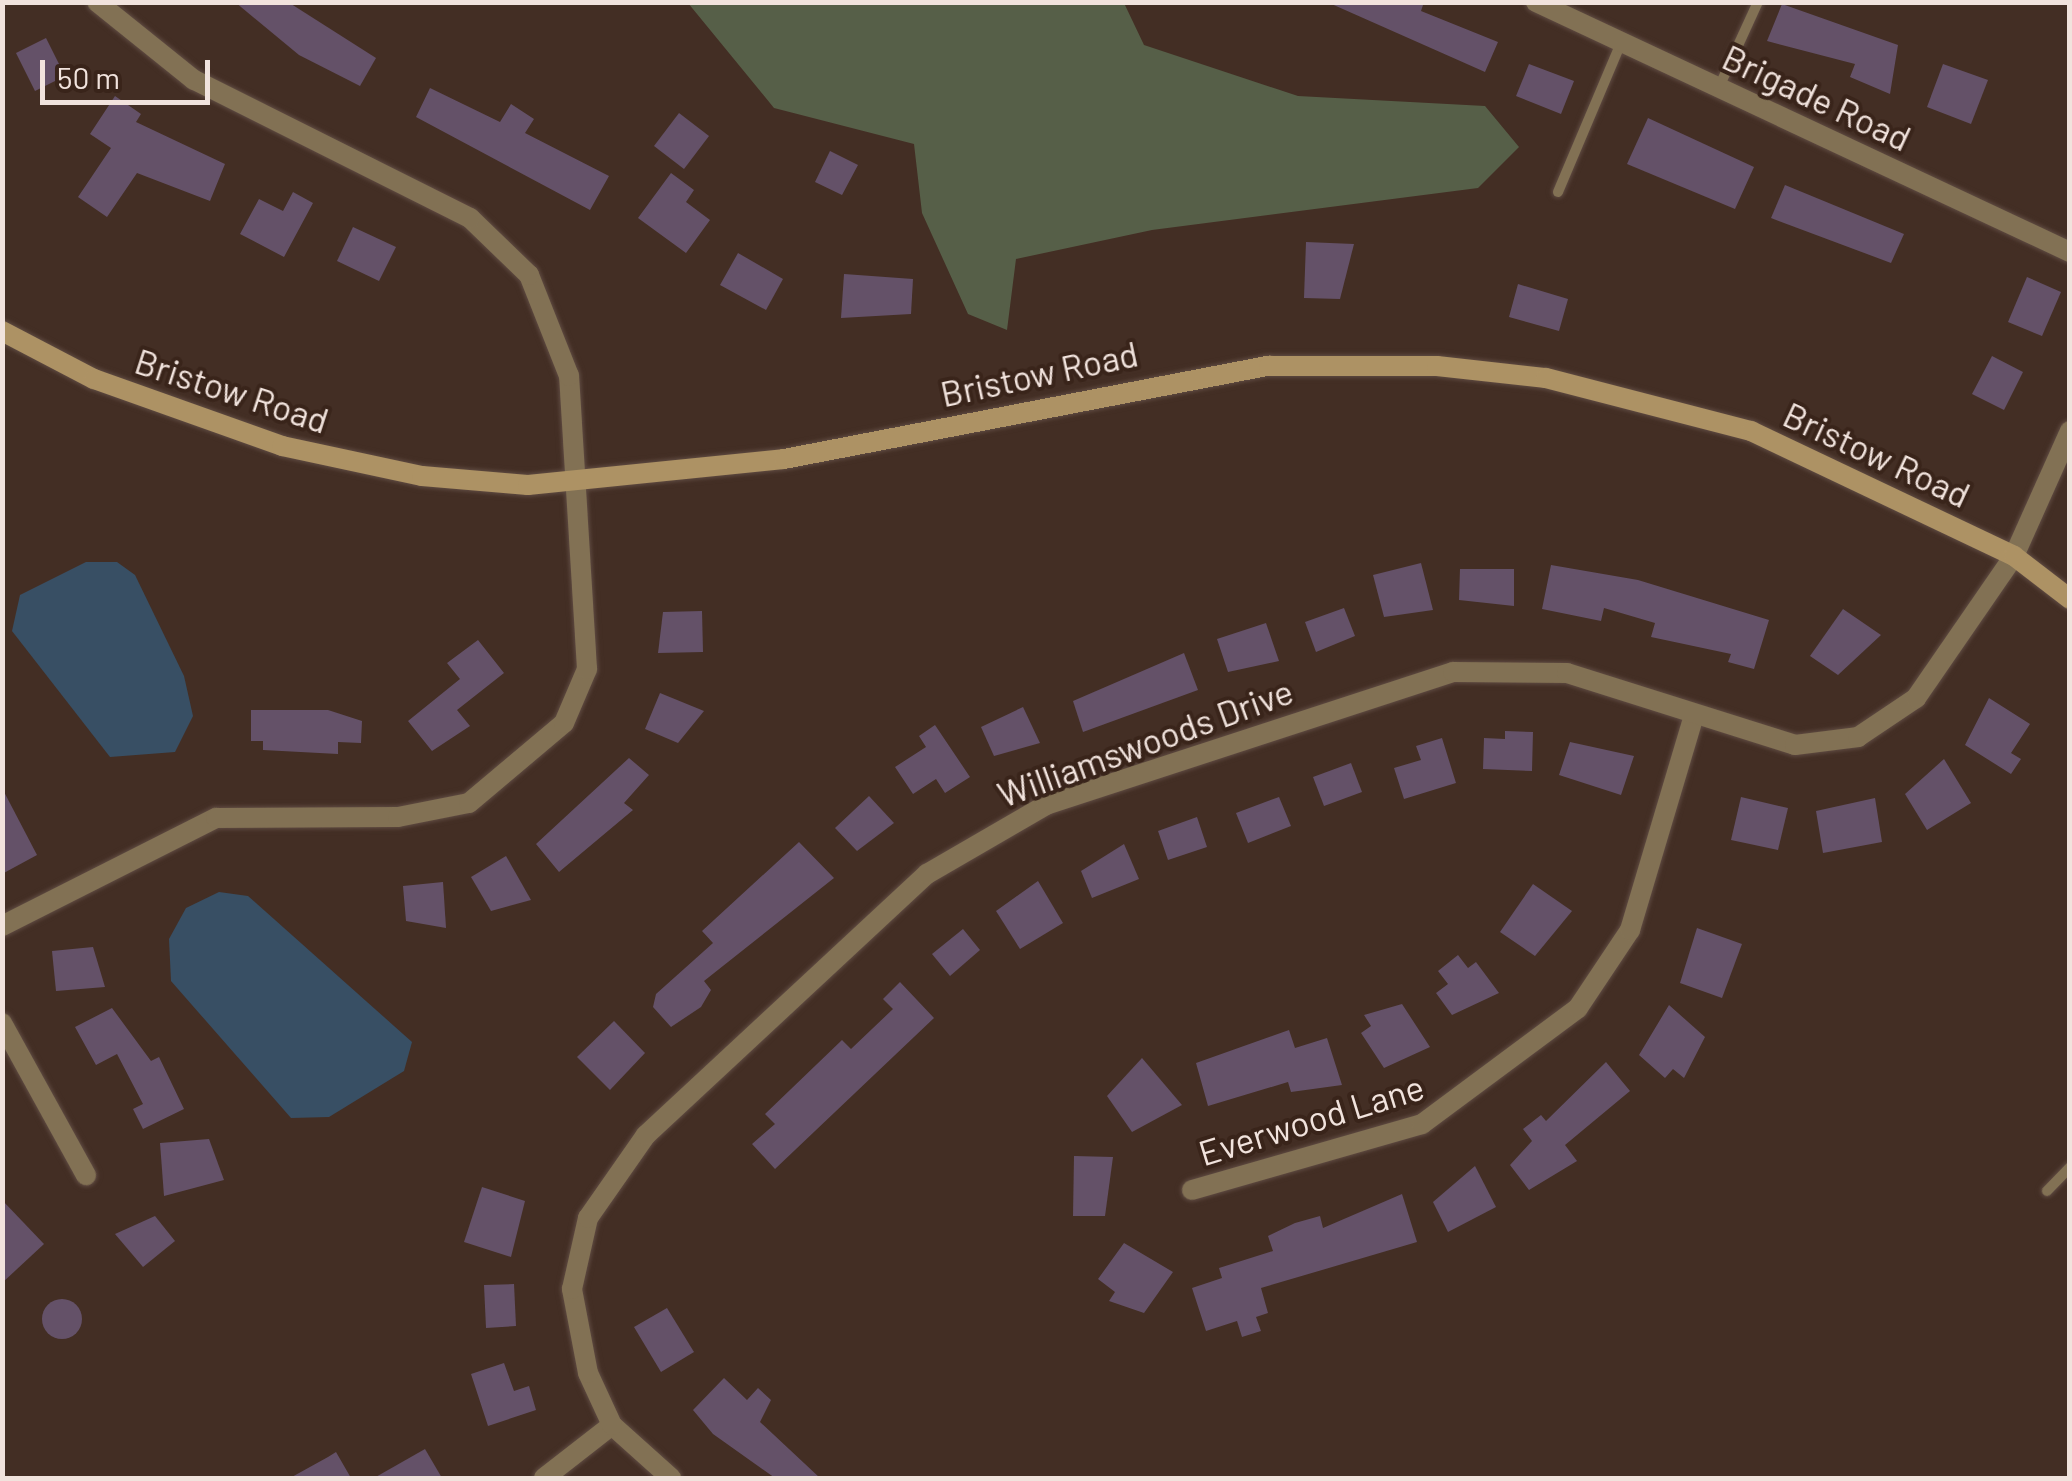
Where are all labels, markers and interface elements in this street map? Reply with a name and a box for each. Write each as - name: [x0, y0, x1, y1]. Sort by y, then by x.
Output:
- street label: Brigade Road: [1716, 35, 1918, 159]
- scale bar: [45, 40, 215, 102]
- text: 50 m: [57, 59, 120, 95]
- street label: Bristow Road: [937, 332, 1141, 414]
- street label: Bristow Road: [130, 339, 334, 441]
- street label: Bristow Road: [1777, 393, 1977, 515]
- street label: Williamswoods Drive: [992, 669, 1298, 815]
- street label: Everwood Lane: [1193, 1065, 1429, 1173]

